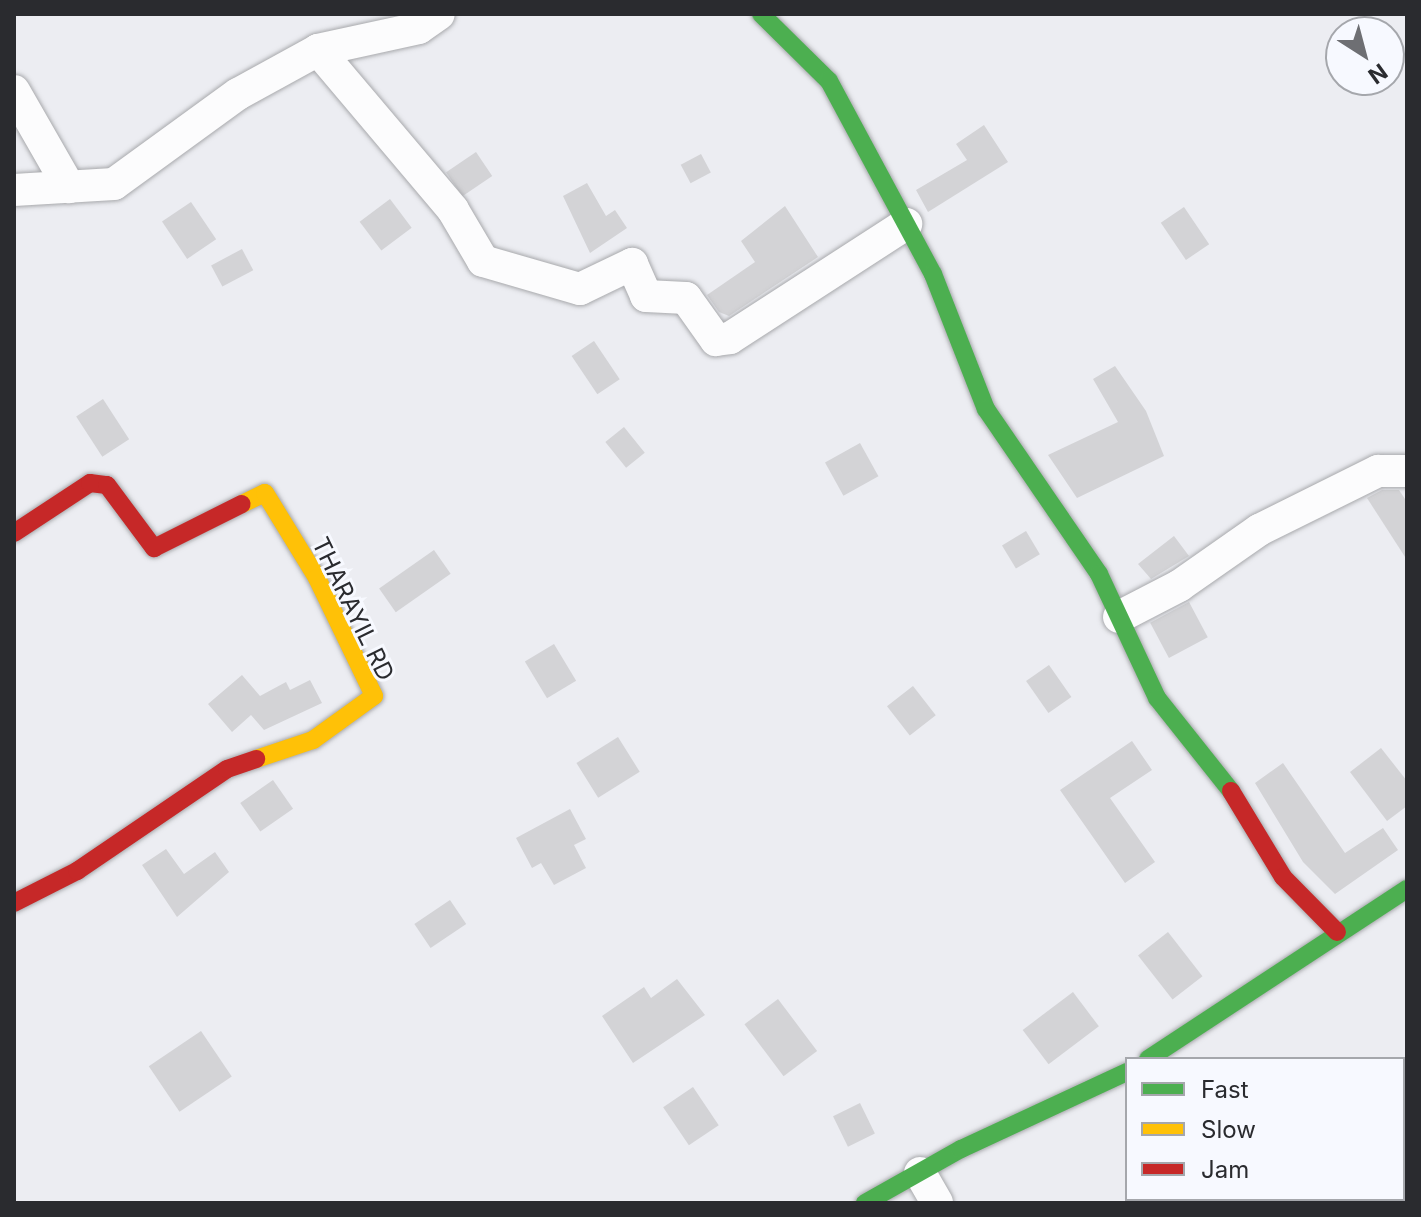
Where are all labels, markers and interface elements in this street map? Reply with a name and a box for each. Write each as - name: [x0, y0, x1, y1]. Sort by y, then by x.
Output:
- north arrow: [1325, 16, 1405, 96]
- text: N: [1364, 58, 1392, 89]
- street label: THARAYIL RD: [306, 533, 400, 685]
- legend: [1125, 1057, 1405, 1201]
- text: Fast: [1201, 1075, 1249, 1104]
- text: Slow: [1201, 1115, 1256, 1144]
- text: Jam: [1201, 1155, 1249, 1184]

